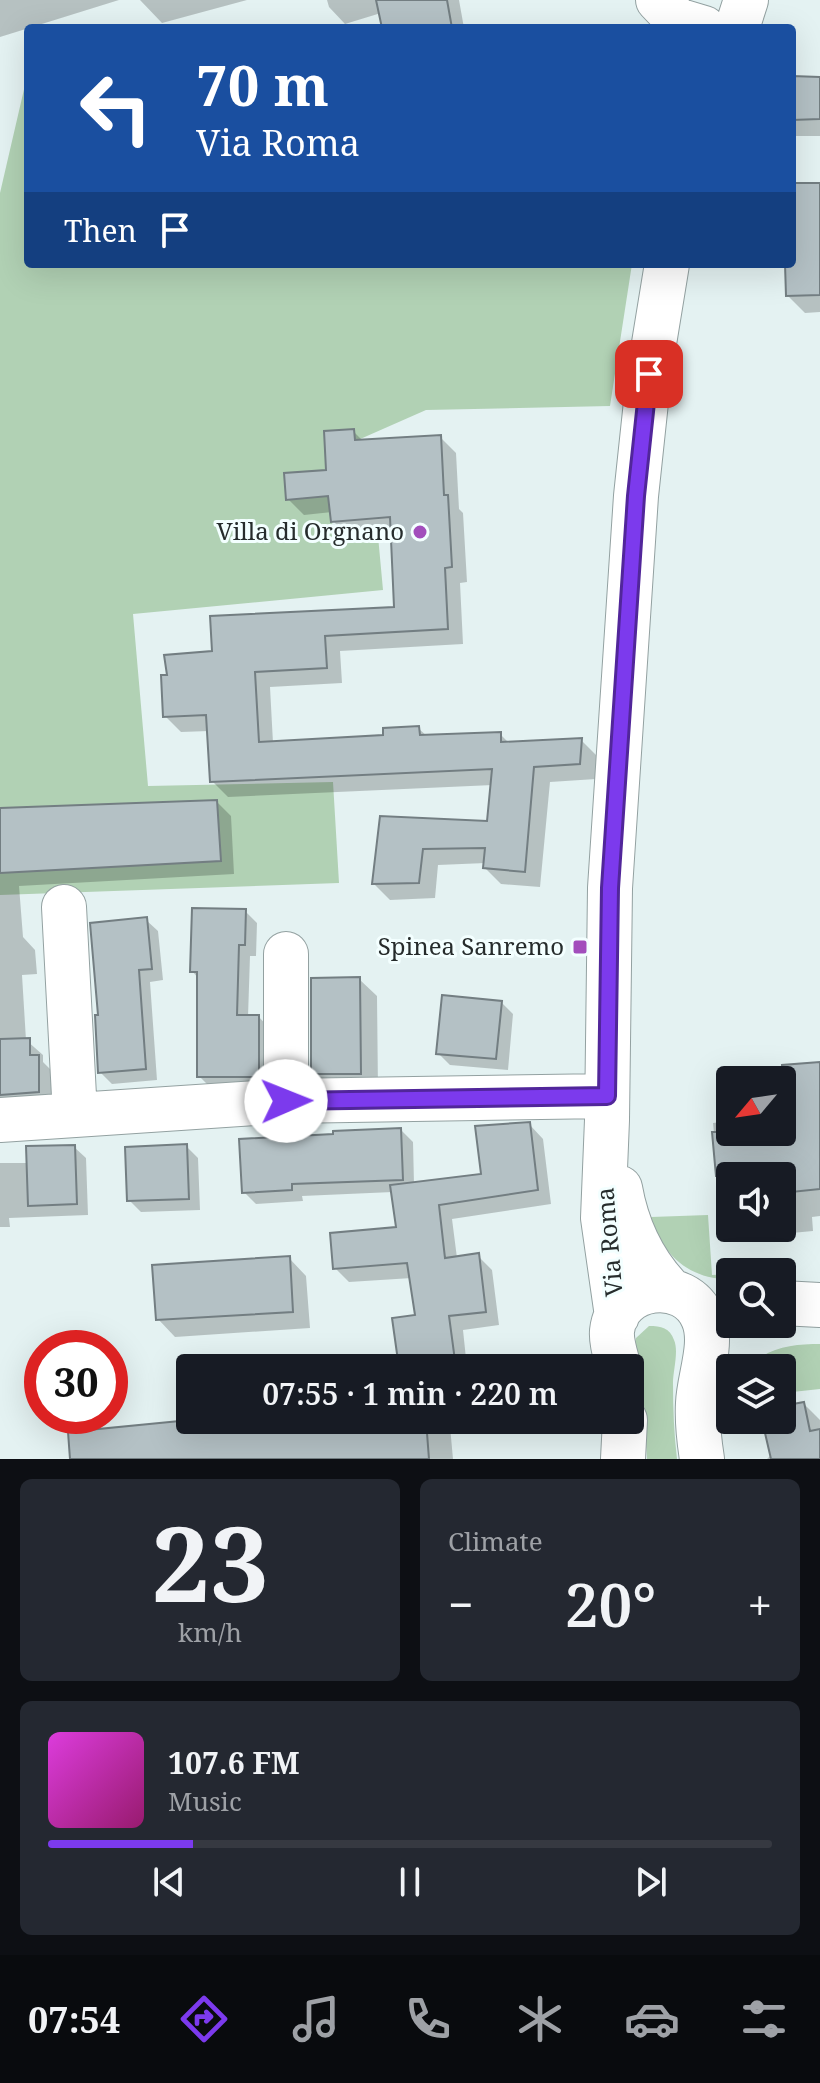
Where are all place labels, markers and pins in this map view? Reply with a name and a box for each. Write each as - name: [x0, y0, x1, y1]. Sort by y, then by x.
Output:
- pin: [615, 340, 683, 408]
- place label: Villa di Orgnano: [216, 514, 404, 547]
- marker: Villa di Orgnano: [411, 523, 429, 541]
- place label: Spinea Sanremo: [378, 929, 564, 962]
- marker: Spinea Sanremo: [571, 938, 589, 956]

